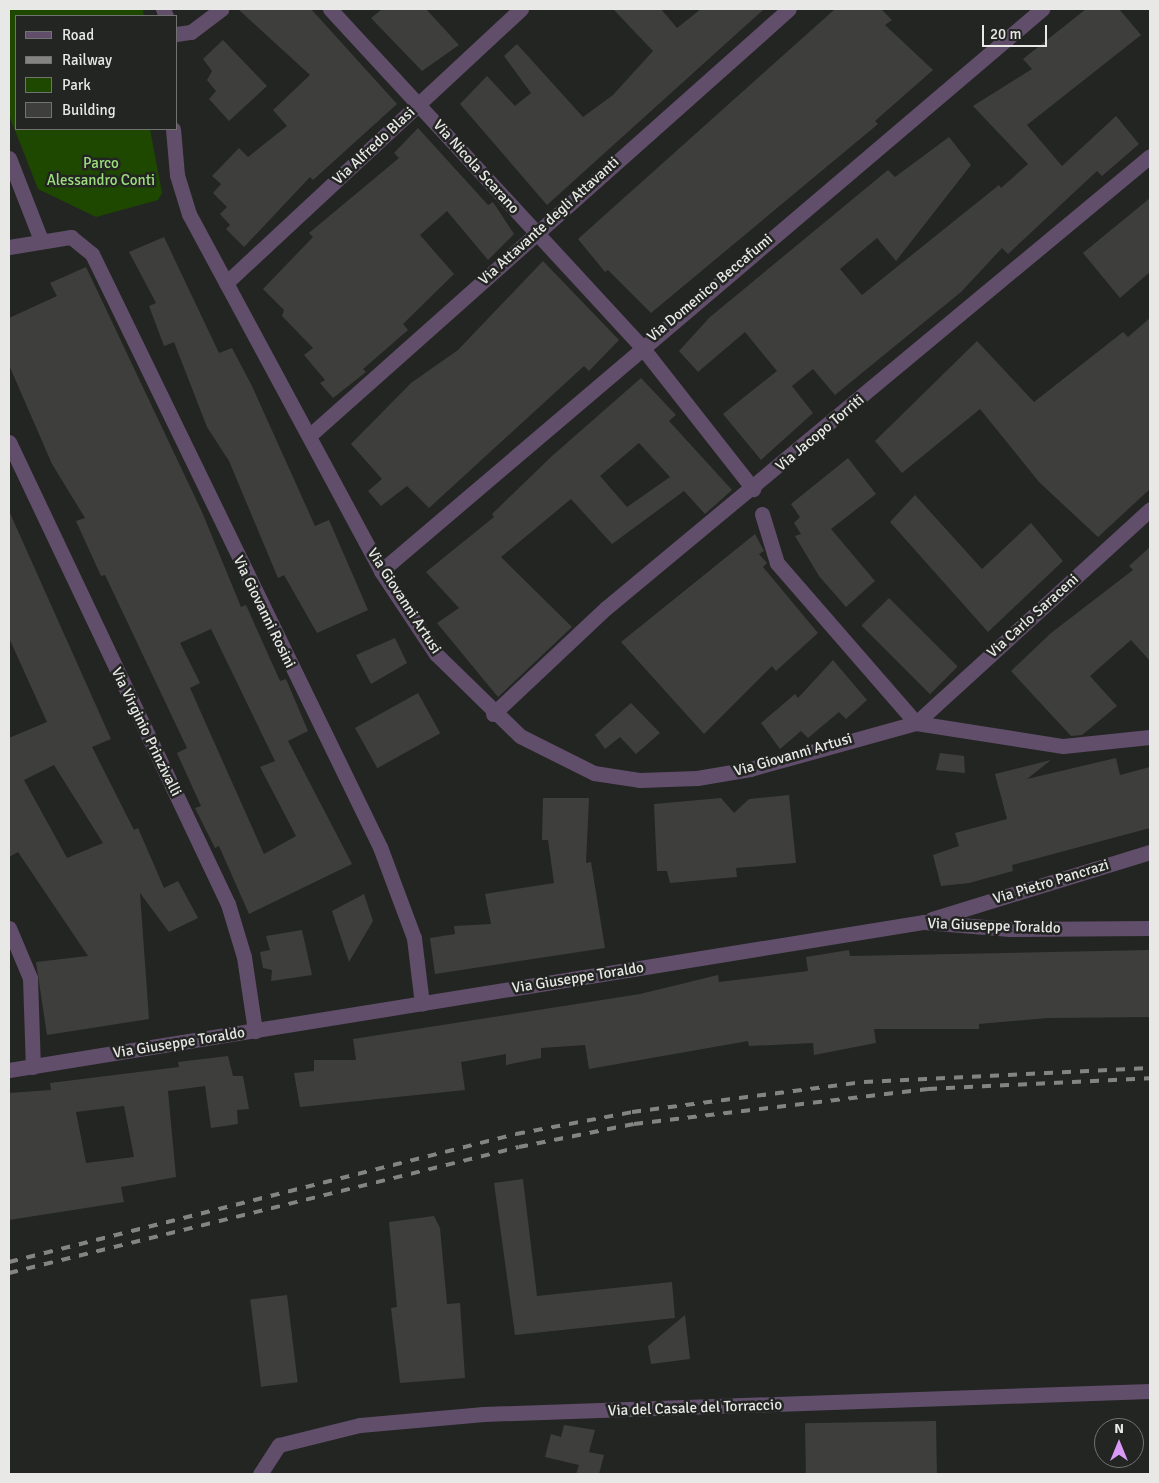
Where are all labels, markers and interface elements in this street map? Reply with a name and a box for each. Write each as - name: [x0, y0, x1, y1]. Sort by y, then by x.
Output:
- legend: [15, 15, 178, 130]
- scale bar: [984, 15, 1049, 47]
- text: 20 m: [990, 25, 1021, 43]
- text: Road: [62, 26, 94, 44]
- text: Railway: [62, 51, 112, 69]
- text: Park: [62, 76, 91, 94]
- text: Building: [62, 101, 116, 119]
- street label: Via Alfredo Blasi: [329, 103, 419, 189]
- street label: Via Nicola Scarano: [429, 116, 523, 218]
- street label: Via Attavante degli Attavanti: [475, 153, 623, 289]
- park label: Parco Alessandro Conti: [47, 154, 155, 189]
- street label: Via Domenico Beccafumi: [644, 230, 776, 346]
- street label: Via Jacopo Torriti: [772, 391, 868, 475]
- street label: Via Giovanni Artusi: [363, 545, 445, 657]
- street label: Via Giovanni Rosini: [229, 553, 299, 671]
- street label: Via Carlo Saraceni: [984, 570, 1082, 662]
- street label: Via Virginio Prinzivalli: [107, 665, 185, 799]
- street label: Via Giovanni Artusi: [732, 730, 854, 780]
- street label: Via Pietro Pancrazi: [991, 856, 1111, 908]
- street label: Via Giuseppe Toraldo: [927, 915, 1061, 937]
- street label: Via Giuseppe Toraldo: [511, 959, 645, 997]
- street label: Via Giuseppe Toraldo: [112, 1024, 246, 1062]
- street label: Via del Casale del Torraccio: [608, 1396, 782, 1420]
- north arrow: [1094, 1418, 1144, 1468]
- text: N: [1114, 1420, 1124, 1437]

